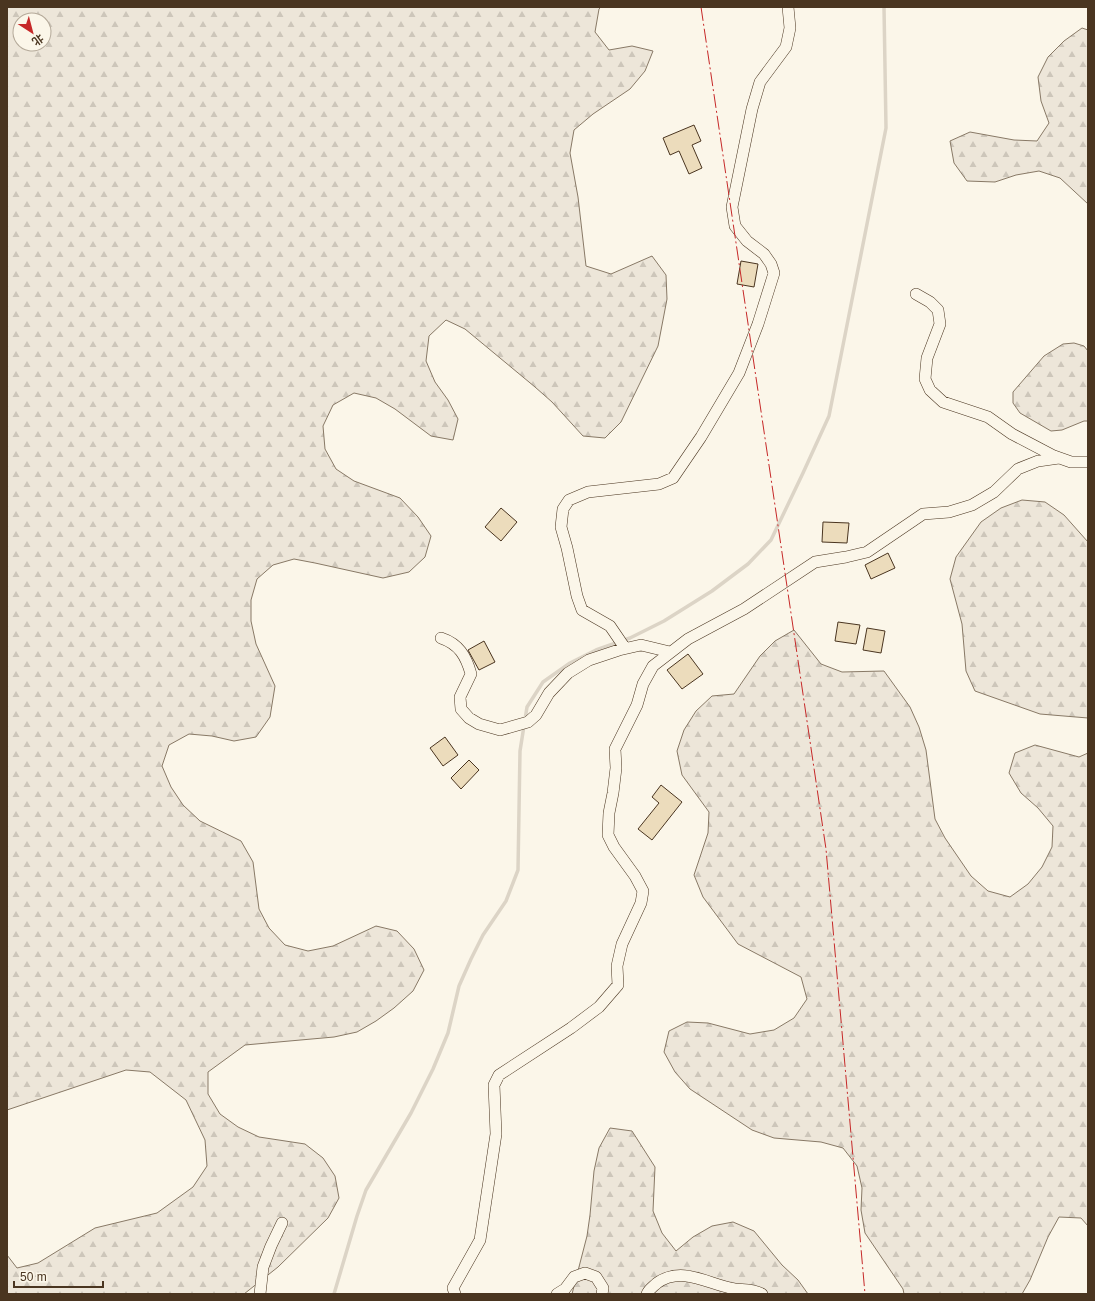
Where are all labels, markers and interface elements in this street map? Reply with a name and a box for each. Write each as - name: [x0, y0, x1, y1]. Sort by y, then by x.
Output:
- north arrow: [12, 12, 52, 52]
- text: 北: [30, 32, 46, 48]
- scale bar: [14, 1263, 103, 1289]
- text: 50 m: [20, 1270, 47, 1284]

